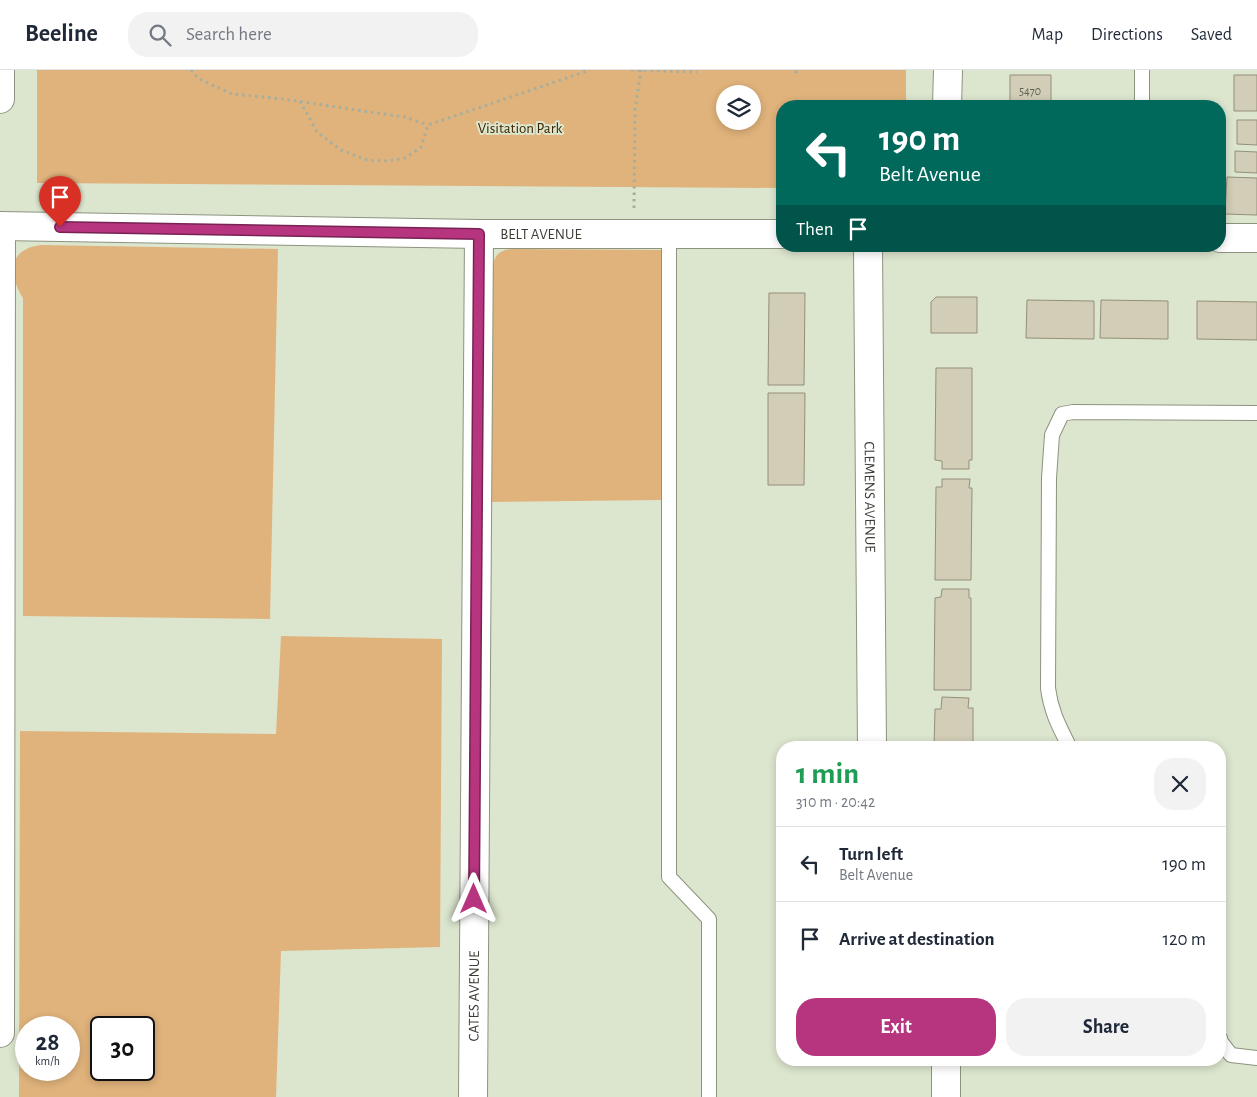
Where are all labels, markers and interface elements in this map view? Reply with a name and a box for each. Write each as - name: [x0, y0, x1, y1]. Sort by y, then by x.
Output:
- search box: [128, 12, 478, 57]
- icon: search: [146, 21, 174, 49]
- text: Beeline: [25, 22, 98, 46]
- text: Search here: [186, 25, 272, 44]
- text: Map: [1032, 26, 1063, 44]
- text: Directions: [1091, 26, 1163, 44]
- text: Saved: [1191, 26, 1232, 44]
- map controls: [716, 85, 761, 130]
- button: layers: [716, 85, 761, 130]
- house number: 5470: [1019, 85, 1041, 97]
- icon: left: [796, 120, 861, 185]
- park label: Visitation Park: [478, 121, 563, 136]
- text: 190 m: [879, 122, 960, 157]
- text: Belt Avenue: [879, 163, 981, 185]
- pin: [39, 176, 81, 227]
- icon: arrive: [46, 183, 74, 211]
- icon: arrive: [844, 215, 872, 243]
- text: Then: [796, 220, 834, 239]
- street label: BELT AVENUE: [500, 227, 582, 242]
- street label: CLEMENS AVENUE: [862, 441, 878, 553]
- button: close: [1154, 758, 1206, 810]
- text: 1 min: [796, 759, 859, 789]
- text: 310 m · 20:42: [796, 794, 875, 810]
- text: Turn left: [839, 845, 903, 864]
- icon: left: [796, 850, 824, 878]
- text: 190 m: [1162, 855, 1206, 874]
- text: Belt Avenue: [839, 867, 913, 883]
- position arrow: [447, 872, 499, 924]
- icon: arrive: [796, 925, 824, 953]
- text: Arrive at destination: [839, 930, 995, 949]
- text: 120 m: [1162, 930, 1206, 949]
- street label: CATES AVENUE: [466, 951, 482, 1041]
- button: Exit: [796, 998, 996, 1056]
- button: Share: [1006, 998, 1206, 1056]
- speed limit sign: 30: [90, 1016, 155, 1081]
- text: 28: [35, 1030, 60, 1055]
- text: km/h: [35, 1055, 60, 1067]

